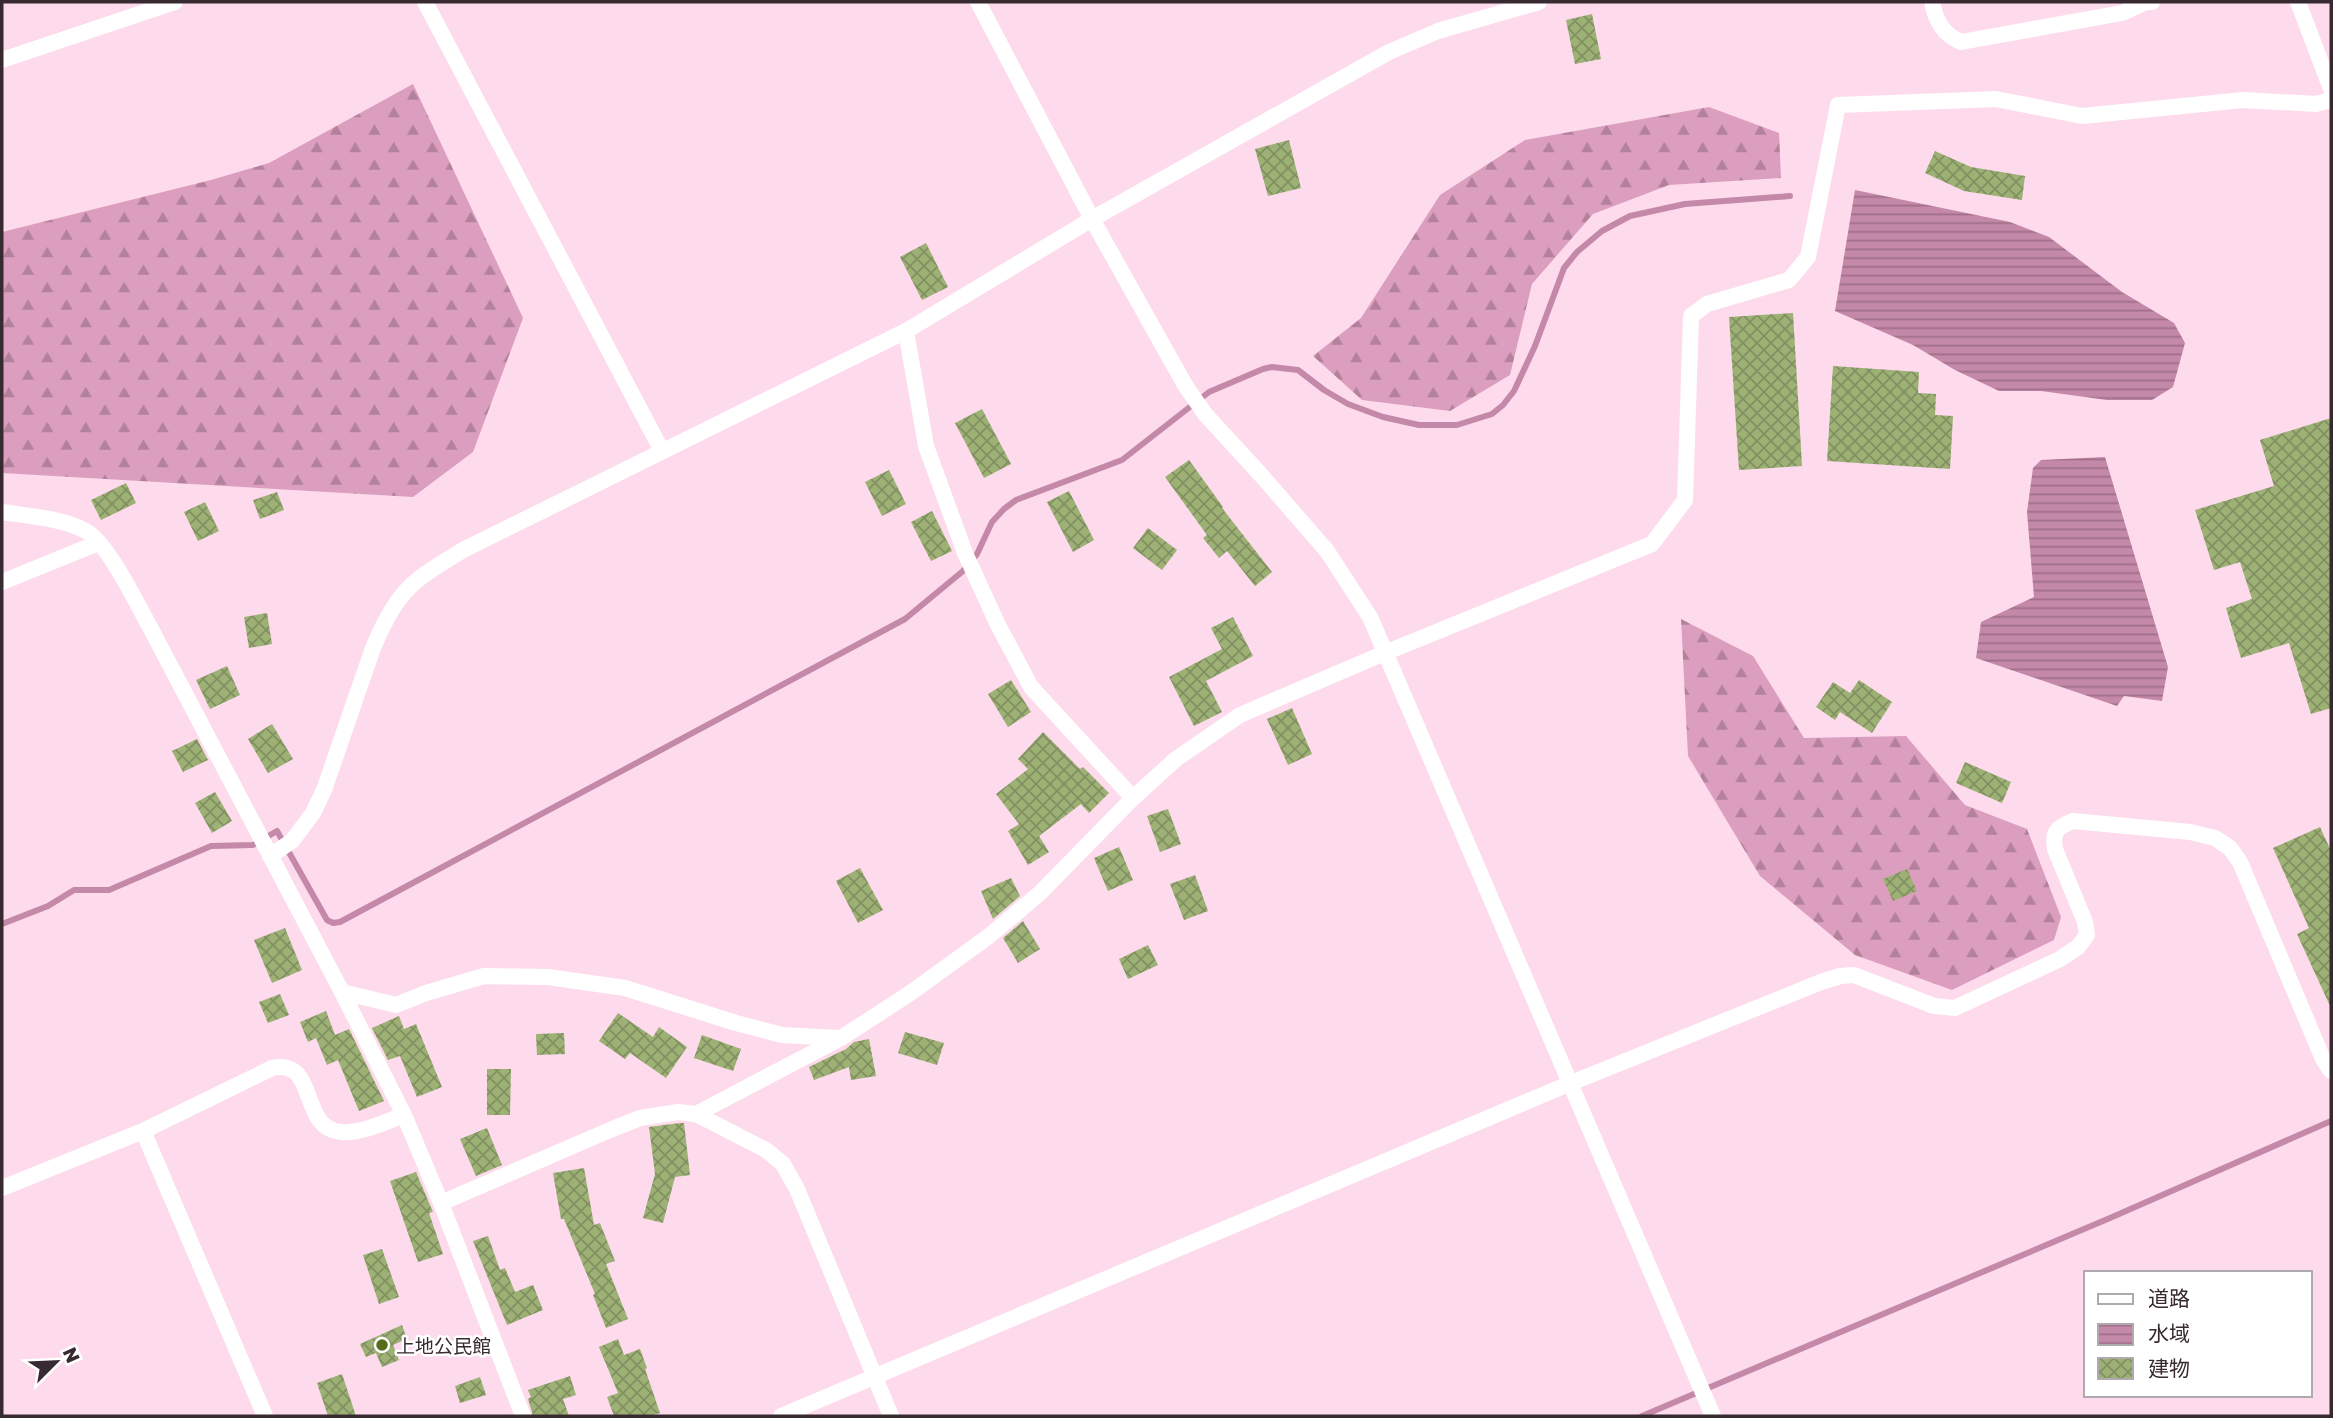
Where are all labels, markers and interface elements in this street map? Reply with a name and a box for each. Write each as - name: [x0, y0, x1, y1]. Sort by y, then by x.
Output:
- legend: [2084, 1271, 2312, 1397]
- text: 道路: [2148, 1285, 2190, 1311]
- text: 水域: [2148, 1320, 2190, 1346]
- north arrow: [21, 1327, 91, 1397]
- place label: 上地公民館: [396, 1334, 491, 1357]
- marker: 上地公民館: [374, 1337, 390, 1353]
- text: N: [59, 1344, 85, 1366]
- text: 建物: [2148, 1355, 2190, 1381]

